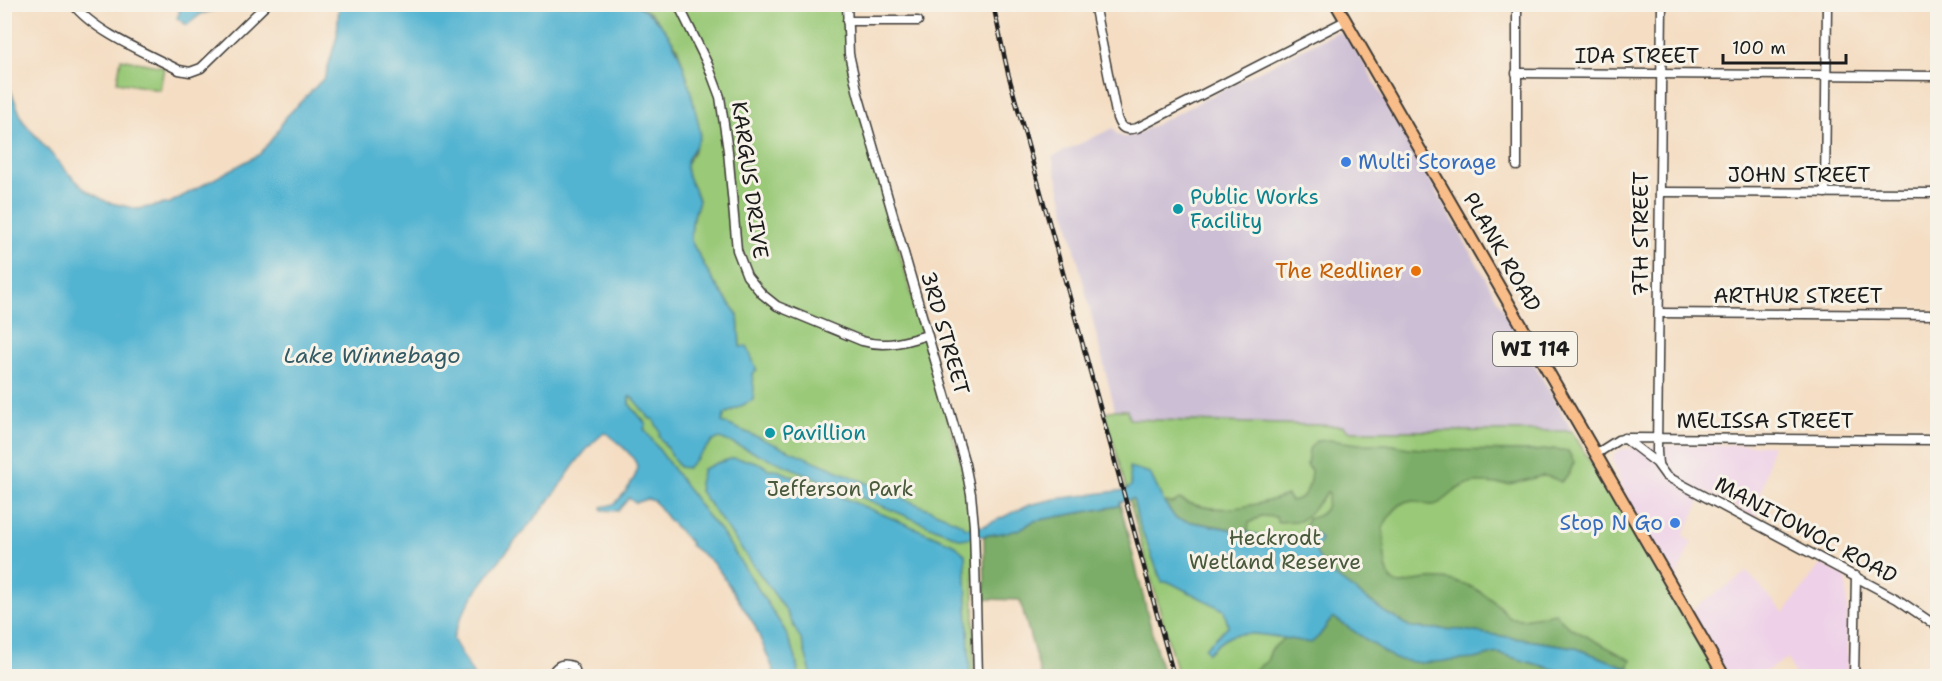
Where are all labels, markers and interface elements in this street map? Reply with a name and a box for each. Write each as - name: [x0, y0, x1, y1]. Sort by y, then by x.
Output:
- scale bar: [1723, 27, 1846, 65]
- text: 100 m: [1732, 36, 1786, 60]
- street label: IDA STREET: [1575, 42, 1699, 70]
- street label: KARGUS DRIVE: [725, 99, 775, 261]
- place label: Multi Storage: [1358, 148, 1497, 176]
- marker: Multi Storage: [1339, 155, 1353, 169]
- street label: JOHN STREET: [1727, 161, 1871, 189]
- street label: 7TH STREET: [1627, 171, 1655, 297]
- place label: Public Works Facility: [1190, 183, 1319, 235]
- street label: PLANK ROAD: [1457, 187, 1547, 317]
- marker: Public Works Facility: [1171, 202, 1185, 216]
- place label: The Redliner: [1275, 257, 1404, 285]
- marker: The Redliner: [1409, 264, 1423, 278]
- street label: 3RD STREET: [914, 268, 976, 398]
- street label: ARTHUR STREET: [1713, 282, 1883, 310]
- road number: WI 114: [1493, 332, 1577, 366]
- water label: Lake Winnebago: [283, 341, 461, 370]
- street label: MELISSA STREET: [1676, 407, 1854, 435]
- place label: Pavillion: [782, 419, 866, 447]
- marker: Pavillion: [763, 426, 777, 440]
- street label: MANITOWOC ROAD: [1710, 470, 1902, 590]
- park label: Jefferson Park: [766, 475, 914, 503]
- place label: Stop N Go: [1559, 509, 1663, 537]
- marker: Stop N Go: [1668, 516, 1682, 530]
- park label: Heckrodt Wetland Reserve: [1189, 524, 1361, 576]

